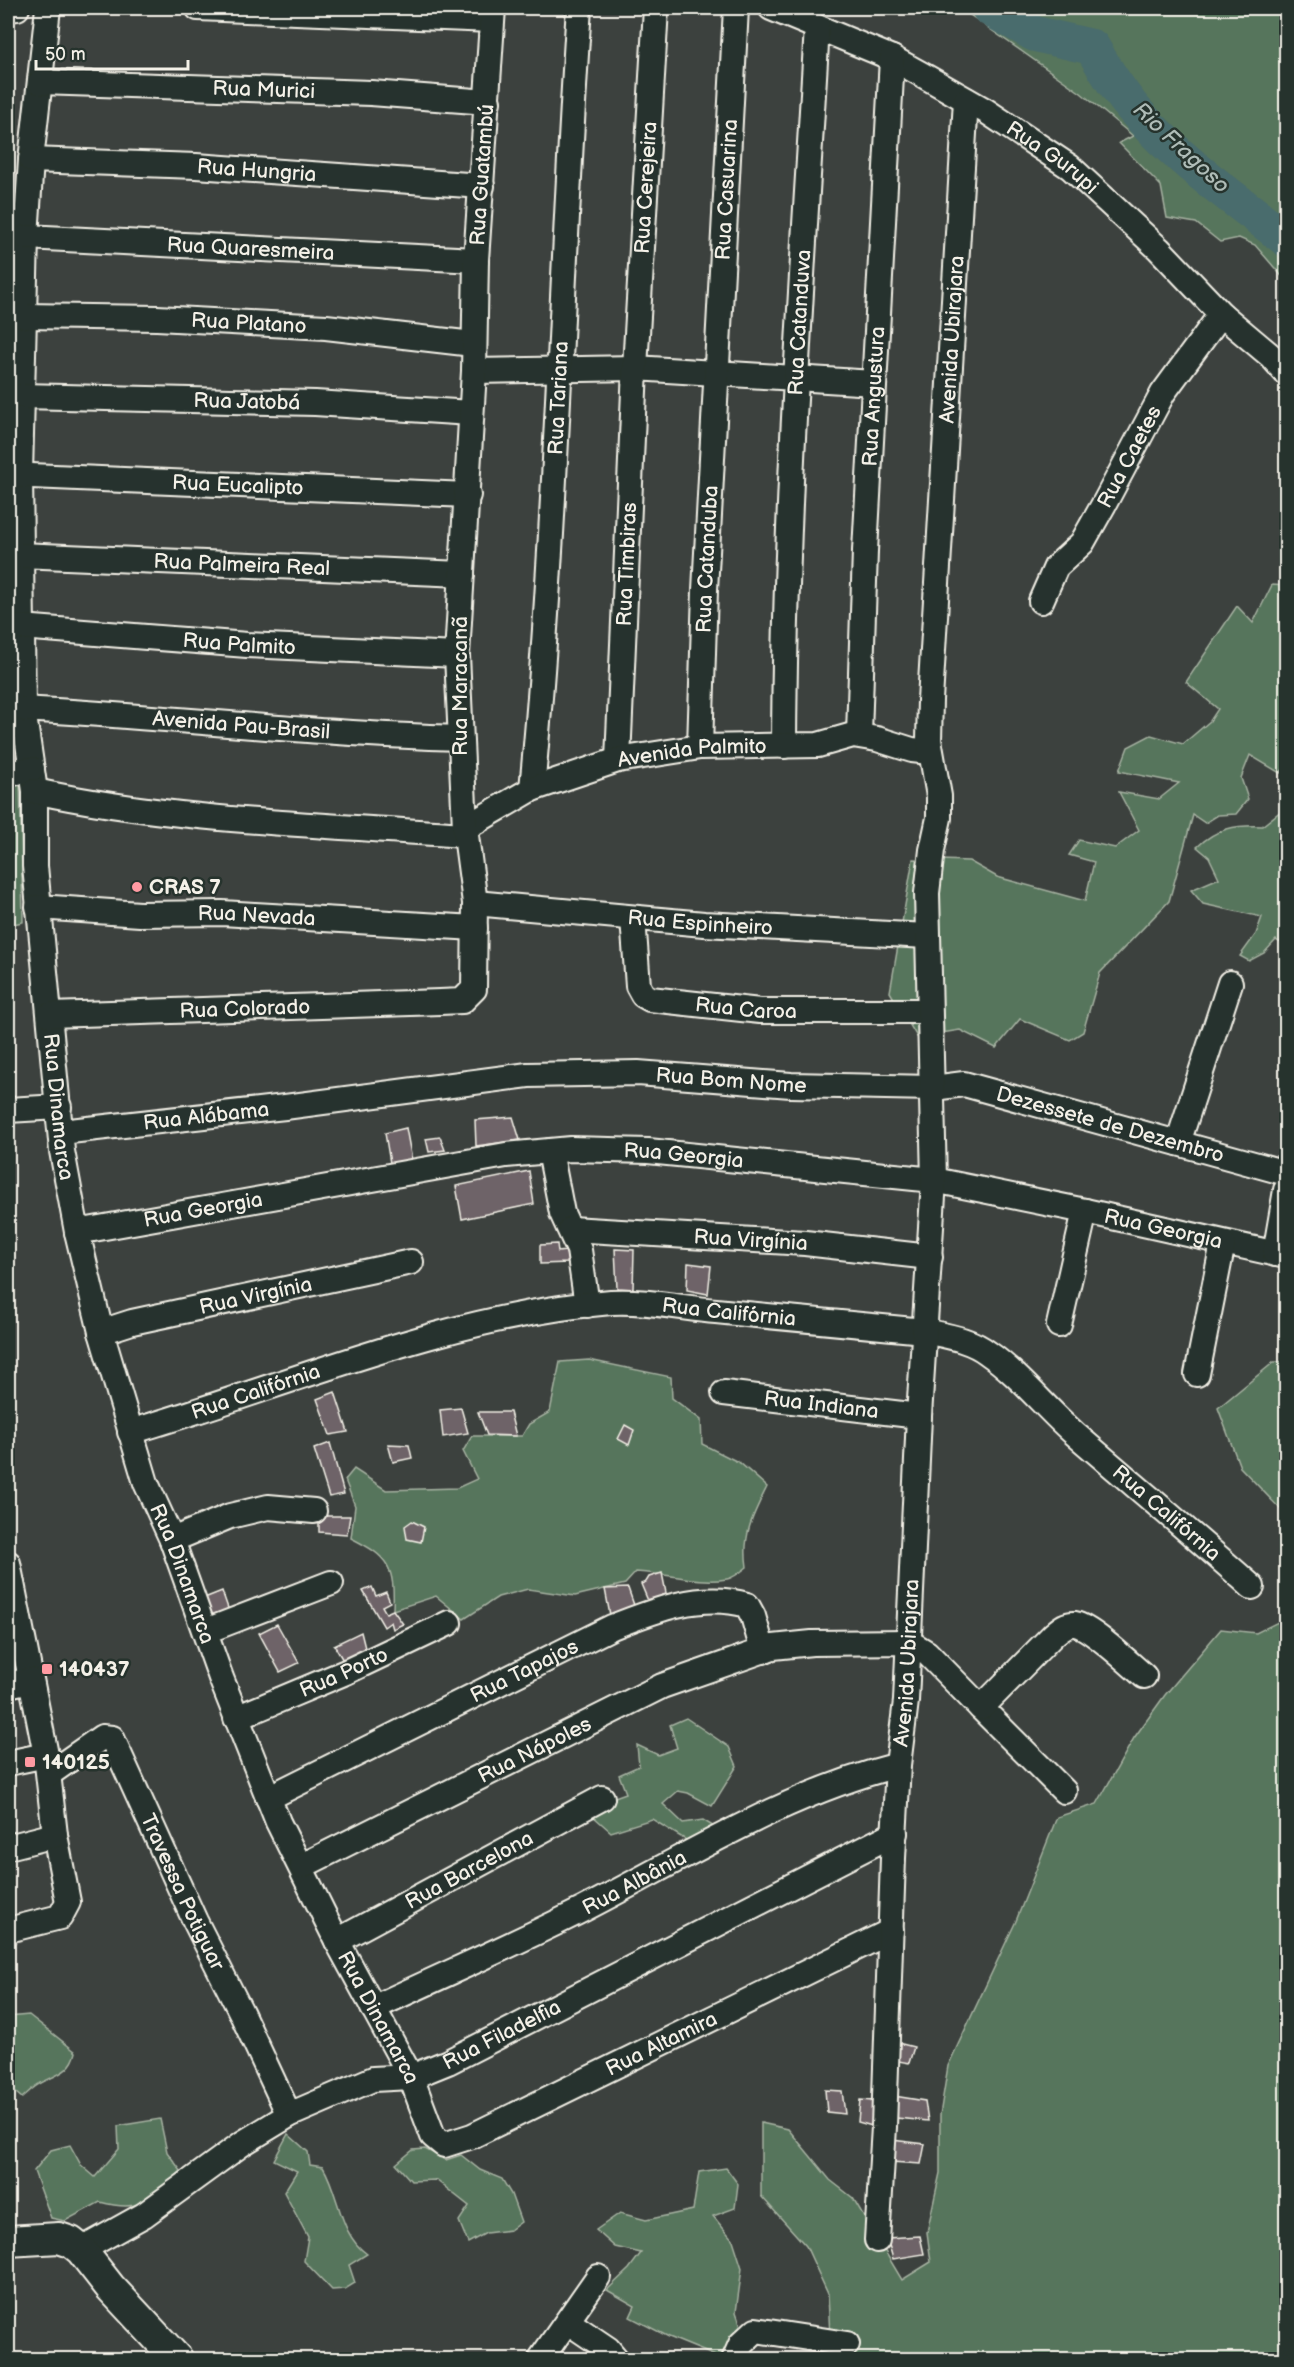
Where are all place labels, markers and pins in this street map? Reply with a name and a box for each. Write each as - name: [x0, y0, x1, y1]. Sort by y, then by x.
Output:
- place label: CRAS 7: [149, 875, 221, 900]
- marker: CRAS 7: [130, 880, 144, 894]
- place label: 140437: [59, 1657, 130, 1682]
- marker: 140437: [40, 1662, 54, 1676]
- place label: 140125: [42, 1750, 110, 1775]
- marker: 140125: [23, 1755, 37, 1769]

